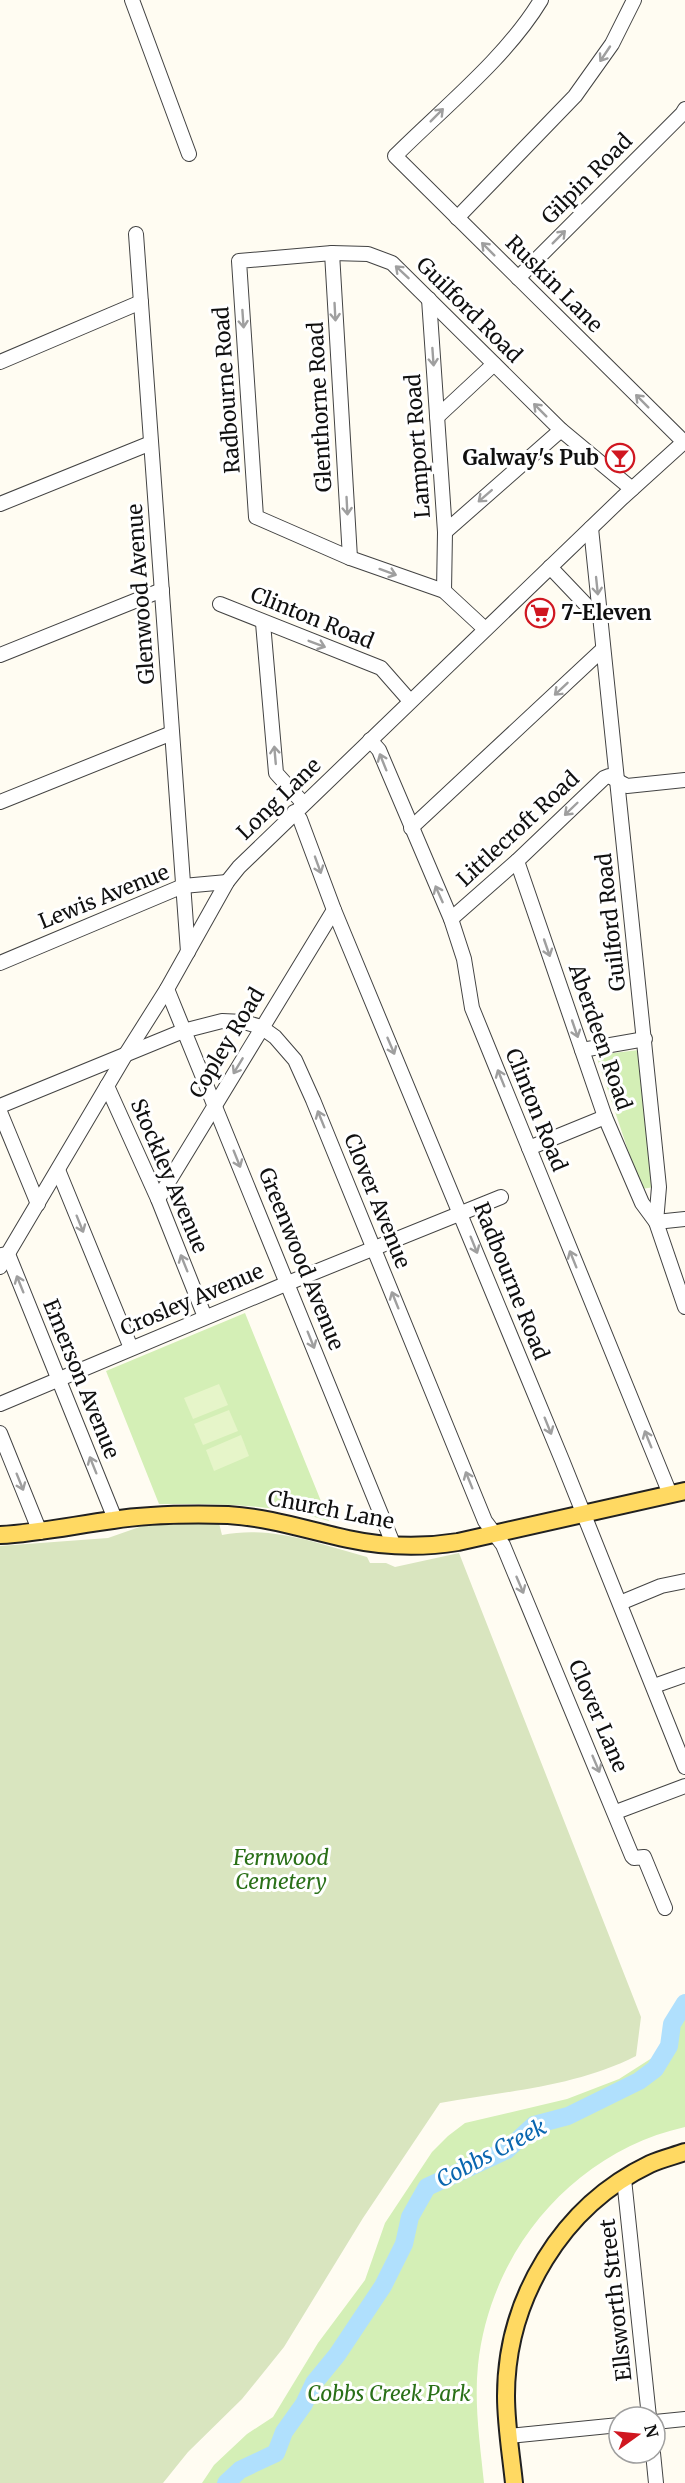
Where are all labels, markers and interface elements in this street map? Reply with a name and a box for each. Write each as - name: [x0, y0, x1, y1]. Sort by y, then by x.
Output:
- one-way arrow: [599, 45, 611, 62]
- one-way arrow: [429, 108, 444, 123]
- street label: Gilpin Road: [536, 127, 638, 230]
- street label: Ruskin Lane: [500, 229, 609, 338]
- one-way arrow: [552, 229, 566, 244]
- one-way arrow: [481, 242, 496, 256]
- street label: Guilford Road: [411, 251, 528, 368]
- one-way arrow: [395, 265, 410, 279]
- one-way arrow: [330, 301, 341, 321]
- street label: Radbourne Road: [207, 305, 246, 474]
- one-way arrow: [238, 309, 249, 328]
- street label: Glenthorne Road: [302, 321, 337, 493]
- one-way arrow: [428, 347, 439, 367]
- street label: Lamport Road: [399, 373, 436, 519]
- one-way arrow: [635, 394, 650, 408]
- one-way arrow: [533, 402, 548, 417]
- bar icon: Galway's Pub: [604, 442, 636, 474]
- place label: Galway's Pub: [463, 444, 599, 471]
- one-way arrow: [478, 489, 493, 503]
- one-way arrow: [342, 496, 353, 516]
- street label: Glenwood Avenue: [121, 503, 160, 685]
- one-way arrow: [378, 567, 397, 578]
- one-way arrow: [592, 576, 603, 596]
- street label: Clinton Road: [247, 581, 378, 655]
- supermarket icon: 7-Eleven: [524, 597, 556, 629]
- place label: 7-Eleven: [561, 599, 651, 626]
- one-way arrow: [308, 639, 326, 650]
- one-way arrow: [553, 682, 568, 696]
- one-way arrow: [269, 745, 280, 765]
- street label: Long Lane: [231, 752, 326, 845]
- one-way arrow: [377, 753, 388, 772]
- street label: Littlecroft Road: [451, 765, 585, 892]
- one-way arrow: [564, 802, 579, 816]
- street label: Guilford Road: [590, 851, 631, 992]
- one-way arrow: [313, 855, 324, 874]
- street label: Lewis Avenue: [35, 858, 173, 935]
- one-way arrow: [433, 885, 444, 903]
- one-way arrow: [543, 938, 554, 957]
- street label: Aberdeen Road: [563, 959, 638, 1114]
- street label: Copley Road: [183, 982, 270, 1103]
- one-way arrow: [570, 1019, 581, 1038]
- one-way arrow: [386, 1036, 397, 1055]
- street label: Clinton Road: [500, 1044, 574, 1176]
- one-way arrow: [232, 1057, 244, 1074]
- one-way arrow: [495, 1069, 506, 1088]
- street label: Stockley Avenue: [125, 1095, 214, 1257]
- one-way arrow: [315, 1111, 326, 1129]
- street label: Clover Avenue: [338, 1129, 417, 1272]
- one-way arrow: [232, 1149, 243, 1168]
- street label: Greenwood Avenue: [253, 1164, 350, 1354]
- street label: Radbourne Road: [468, 1198, 555, 1364]
- one-way arrow: [75, 1215, 86, 1233]
- one-way arrow: [469, 1236, 480, 1254]
- one-way arrow: [567, 1250, 578, 1269]
- one-way arrow: [177, 1254, 188, 1273]
- street label: Crosley Avenue: [116, 1257, 268, 1342]
- one-way arrow: [14, 1276, 25, 1294]
- one-way arrow: [389, 1291, 400, 1309]
- street label: Emerson Avenue: [37, 1295, 126, 1462]
- one-way arrow: [306, 1330, 317, 1348]
- one-way arrow: [543, 1416, 554, 1434]
- one-way arrow: [642, 1431, 653, 1449]
- one-way arrow: [87, 1456, 98, 1475]
- one-way arrow: [463, 1472, 474, 1490]
- one-way arrow: [15, 1473, 26, 1491]
- street label: Church Lane: [266, 1484, 397, 1535]
- one-way arrow: [515, 1575, 526, 1593]
- street label: Clover Lane: [563, 1656, 634, 1776]
- one-way arrow: [591, 1755, 602, 1773]
- park label: Fernwood Cemetery: [232, 1844, 329, 1895]
- water label: Cobbs Creek: [431, 2112, 551, 2194]
- street label: Ellsworth Street: [594, 2218, 637, 2383]
- park label: Cobbs Creek Park: [307, 2380, 471, 2407]
- north arrow: [607, 2405, 667, 2465]
- text: N: [640, 2422, 663, 2440]

